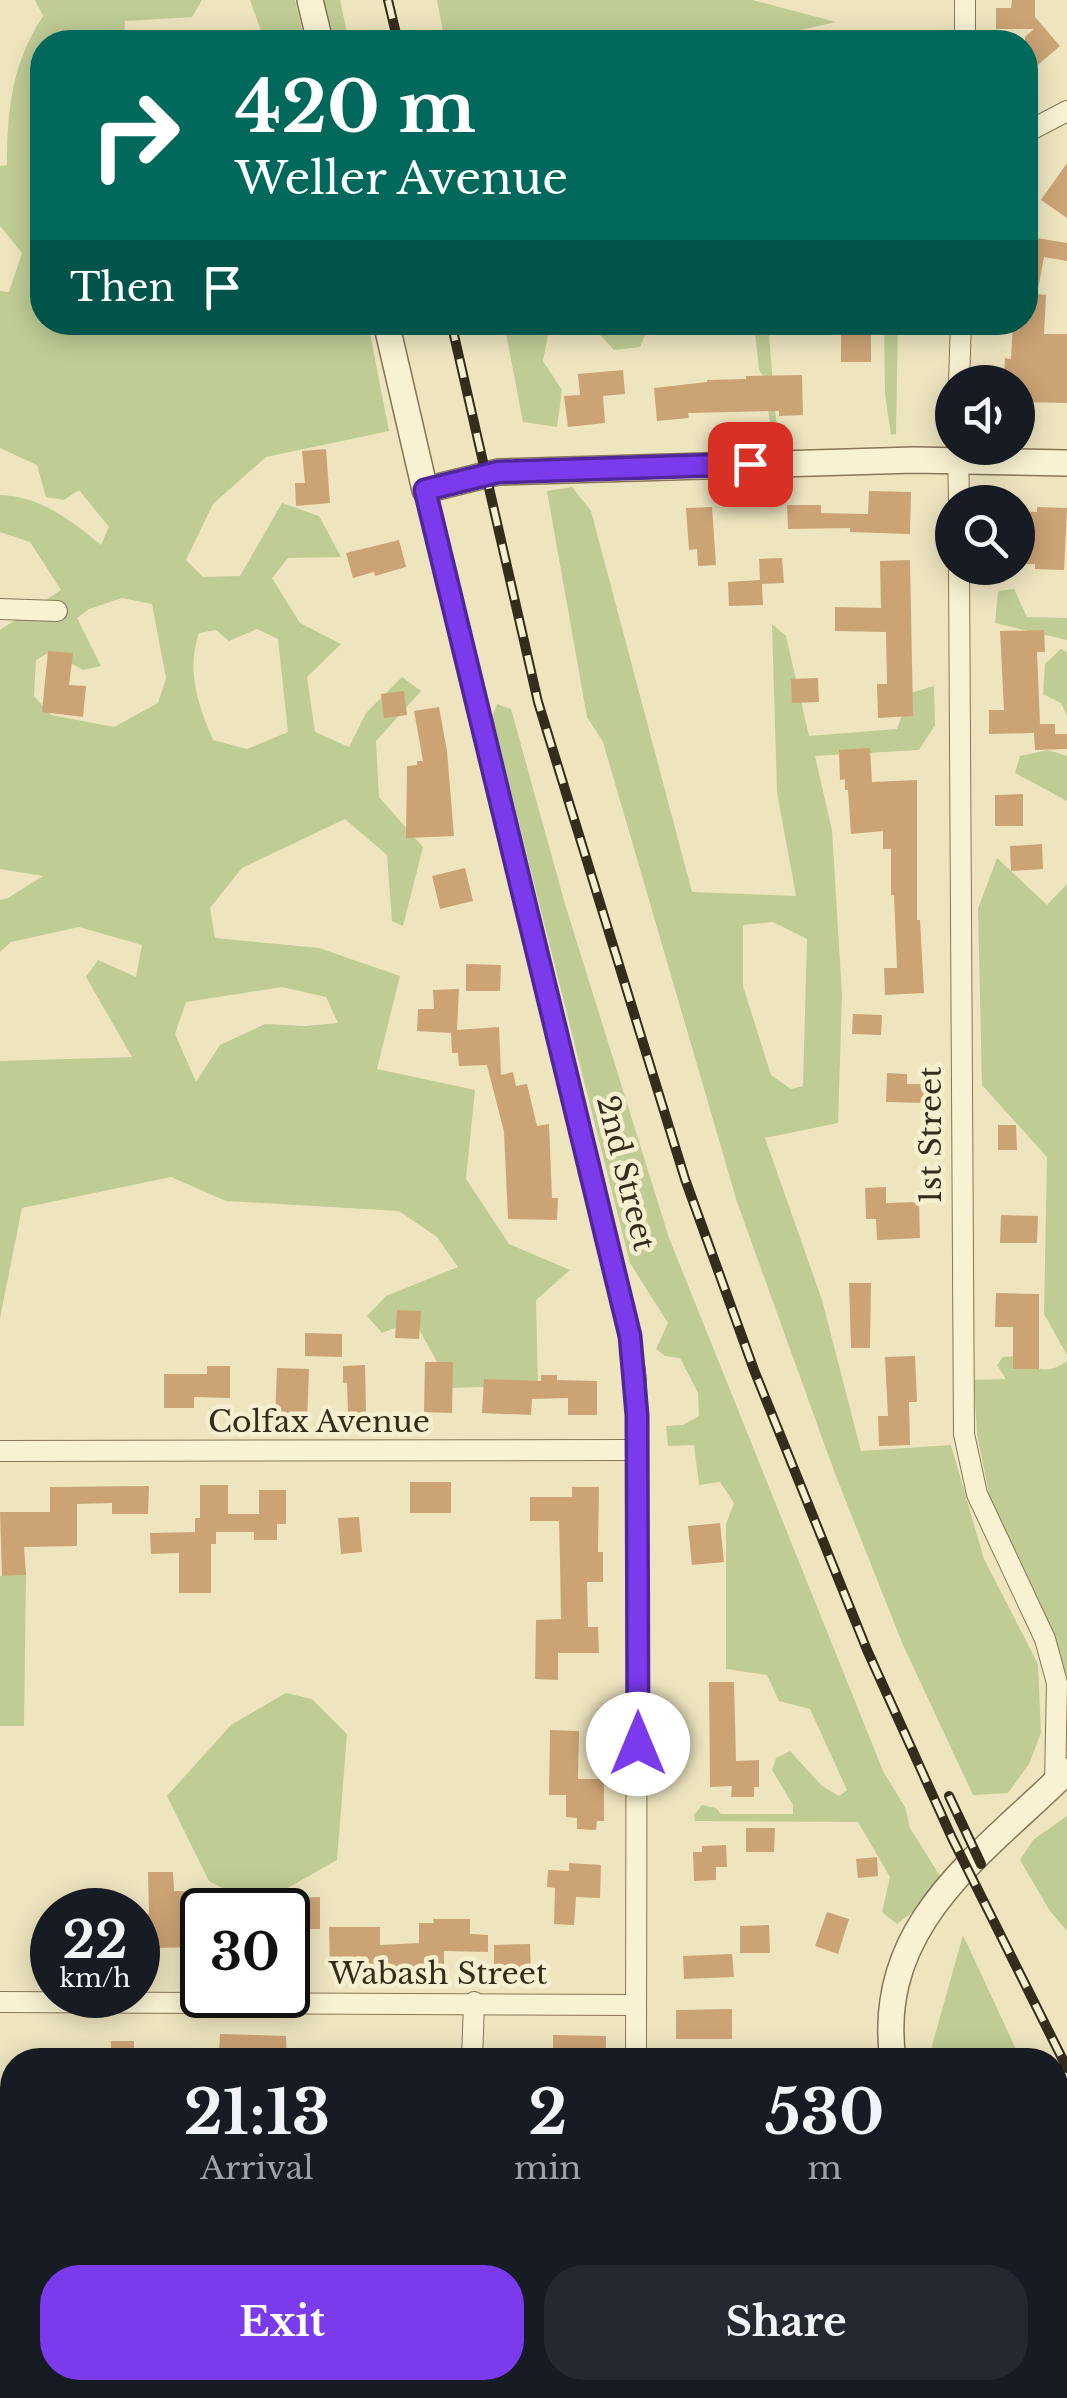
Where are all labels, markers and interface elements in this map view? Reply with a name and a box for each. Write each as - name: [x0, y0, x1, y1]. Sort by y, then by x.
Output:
- text: 420 m: [235, 64, 476, 151]
- icon: right: [70, 70, 200, 200]
- text: Weller Avenue: [235, 150, 568, 206]
- icon: arrive: [195, 260, 250, 315]
- text: Then: [70, 264, 175, 311]
- map controls: [935, 365, 1035, 585]
- button: sound: [935, 365, 1035, 465]
- pin: [708, 422, 793, 507]
- icon: arrive: [723, 437, 778, 492]
- button: search: [935, 485, 1035, 585]
- street label: 1st Street: [912, 1066, 949, 1204]
- street label: 2nd Street: [589, 1092, 663, 1255]
- street label: Colfax Avenue: [208, 1403, 430, 1440]
- position arrow: [586, 1692, 690, 1796]
- speed limit sign: 30: [180, 1888, 310, 2018]
- text: 22: [62, 1909, 128, 1972]
- street label: Wabash Street: [328, 1955, 548, 1992]
- text: km/h: [60, 1963, 130, 1994]
- text: 21:13: [184, 2076, 330, 2150]
- text: 2: [528, 2076, 567, 2150]
- text: 530: [765, 2076, 884, 2150]
- text: Arrival: [200, 2148, 314, 2188]
- text: min: [514, 2148, 581, 2188]
- text: m: [807, 2148, 842, 2188]
- button: Exit: [40, 2265, 524, 2380]
- button: Share: [544, 2265, 1028, 2380]

